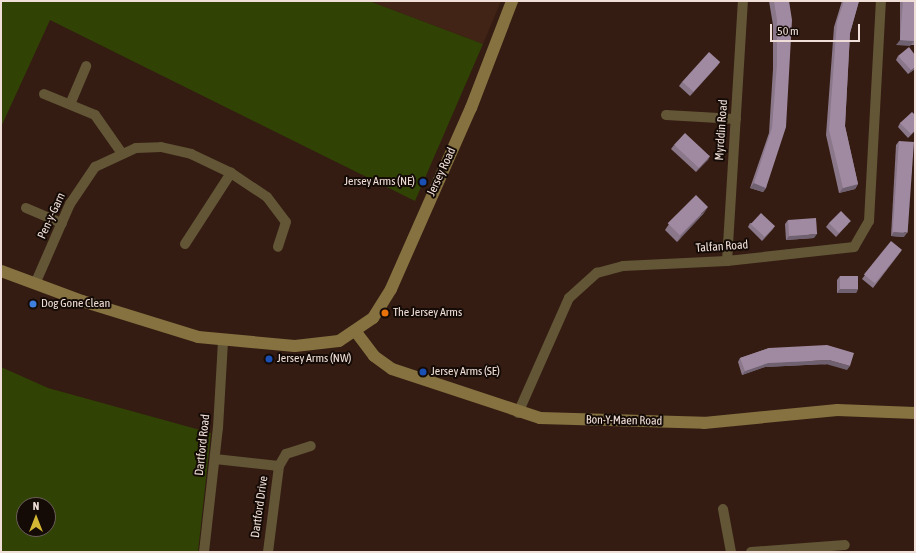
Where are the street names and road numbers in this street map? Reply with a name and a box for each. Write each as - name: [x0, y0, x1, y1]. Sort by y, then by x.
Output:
- street label: Myrddin Road: [713, 99, 731, 161]
- street label: Jersey Road: [425, 145, 459, 199]
- street label: Pen-y-Garn: [35, 191, 69, 241]
- street label: Talfan Road: [695, 238, 749, 256]
- street label: Dartford Road: [193, 413, 213, 477]
- street label: Bon-Y-Maen Road: [586, 413, 662, 429]
- street label: Dartford Drive: [249, 475, 271, 539]

